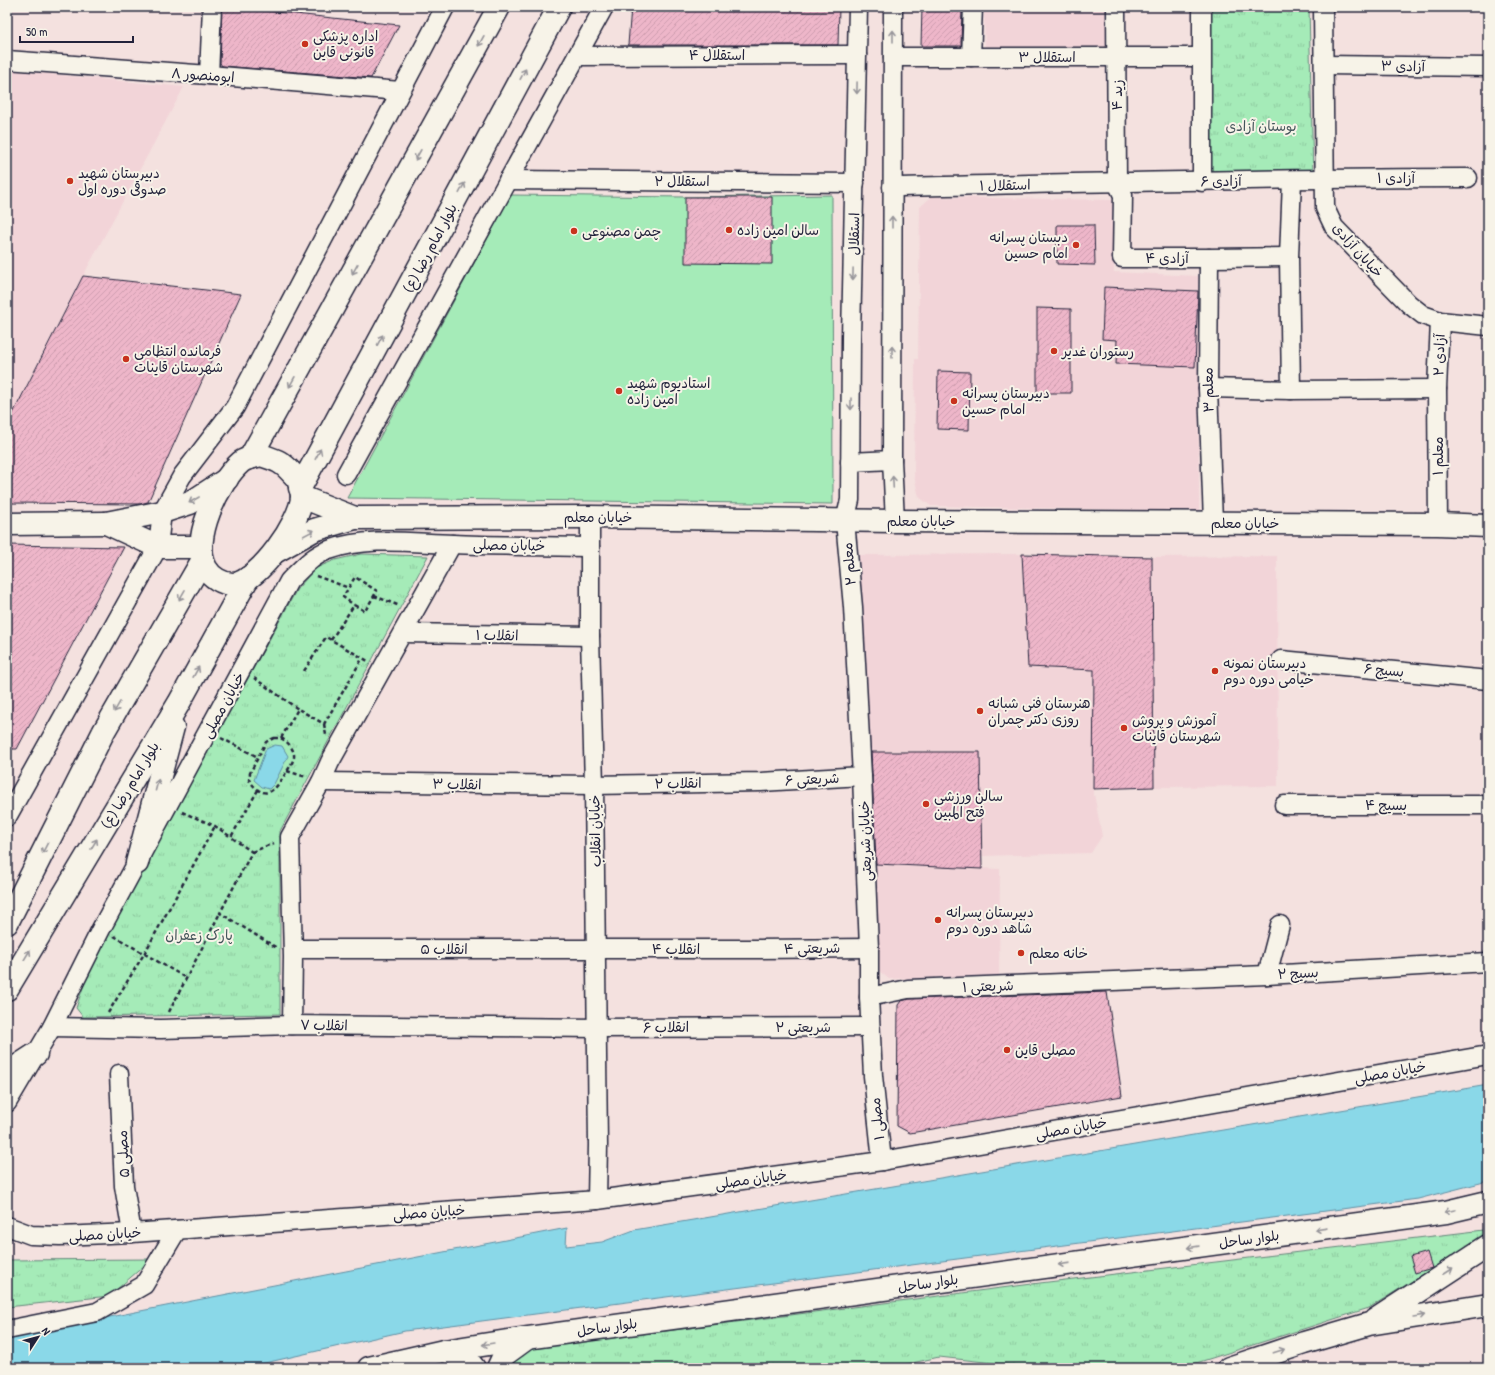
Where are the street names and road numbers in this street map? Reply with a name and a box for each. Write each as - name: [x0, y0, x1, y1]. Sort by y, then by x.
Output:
- street label: استقلال ۴: [689, 45, 745, 64]
- street label: استقلال ۳: [1018, 47, 1076, 66]
- street label: آزادی ۳: [1381, 56, 1426, 75]
- street label: ابومنصور ۸: [171, 63, 235, 87]
- street label: زید ۴: [1107, 79, 1126, 111]
- street label: آزادی ۱: [1377, 168, 1416, 187]
- street label: استقلال ۲: [654, 171, 710, 190]
- street label: آزادی ۶: [1200, 171, 1242, 190]
- street label: استقلال ۱: [979, 175, 1031, 194]
- street label: بلوار امام رضا (ع): [398, 200, 463, 297]
- street label: استقلال: [844, 212, 863, 256]
- street label: خیابان آزادی: [1329, 218, 1388, 281]
- street label: آزادی ۴: [1145, 248, 1189, 267]
- street label: آزادی ۲: [1428, 333, 1449, 376]
- street label: معلم ۳: [1198, 367, 1219, 413]
- street label: معلم ۱: [1428, 436, 1449, 476]
- street label: خیابان معلم: [564, 507, 632, 528]
- street label: خیابان معلم: [887, 511, 955, 532]
- street label: خیابان معلم: [1211, 513, 1279, 534]
- street label: خیابان مصلی: [473, 534, 545, 555]
- street label: معلم ۲: [837, 541, 862, 586]
- street label: انقلاب ۱: [475, 625, 519, 644]
- street label: بسیج ۶: [1363, 658, 1405, 682]
- street label: خیابان مصلی: [197, 668, 248, 741]
- street label: بلوار امام رضا (ع): [96, 738, 165, 833]
- street label: شریعتی ۶: [784, 768, 840, 789]
- street label: انقلاب ۲: [654, 773, 702, 792]
- street label: انقلاب ۳: [432, 774, 482, 793]
- street label: خیابان انقلاب: [584, 795, 605, 867]
- street label: بسیج ۴: [1365, 795, 1407, 815]
- street label: خیابان شریعتی: [854, 800, 875, 882]
- street label: شریعتی ۴: [783, 938, 841, 957]
- street label: انقلاب ۵: [420, 939, 468, 958]
- street label: انقلاب ۴: [652, 939, 700, 958]
- street label: بسیج ۲: [1277, 962, 1319, 984]
- street label: شریعتی ۱: [962, 975, 1014, 996]
- street label: انقلاب ۷: [300, 1015, 348, 1034]
- street label: انقلاب ۶: [643, 1017, 689, 1036]
- street label: شریعتی ۲: [775, 1017, 831, 1036]
- street label: خیابان مصلی: [1353, 1056, 1427, 1087]
- street label: مصلی ۱: [865, 1097, 888, 1141]
- street label: خیابان مصلی: [1034, 1112, 1108, 1143]
- street label: مصلی ۵: [112, 1130, 133, 1178]
- street label: خیابان مصلی: [714, 1164, 788, 1193]
- street label: خیابان مصلی: [392, 1199, 466, 1224]
- street label: خیابان مصلی: [68, 1222, 142, 1245]
- street label: بلوار ساحل: [1217, 1225, 1280, 1252]
- street label: بلوار ساحل: [896, 1269, 959, 1296]
- street label: بلوار ساحل: [575, 1313, 638, 1340]

